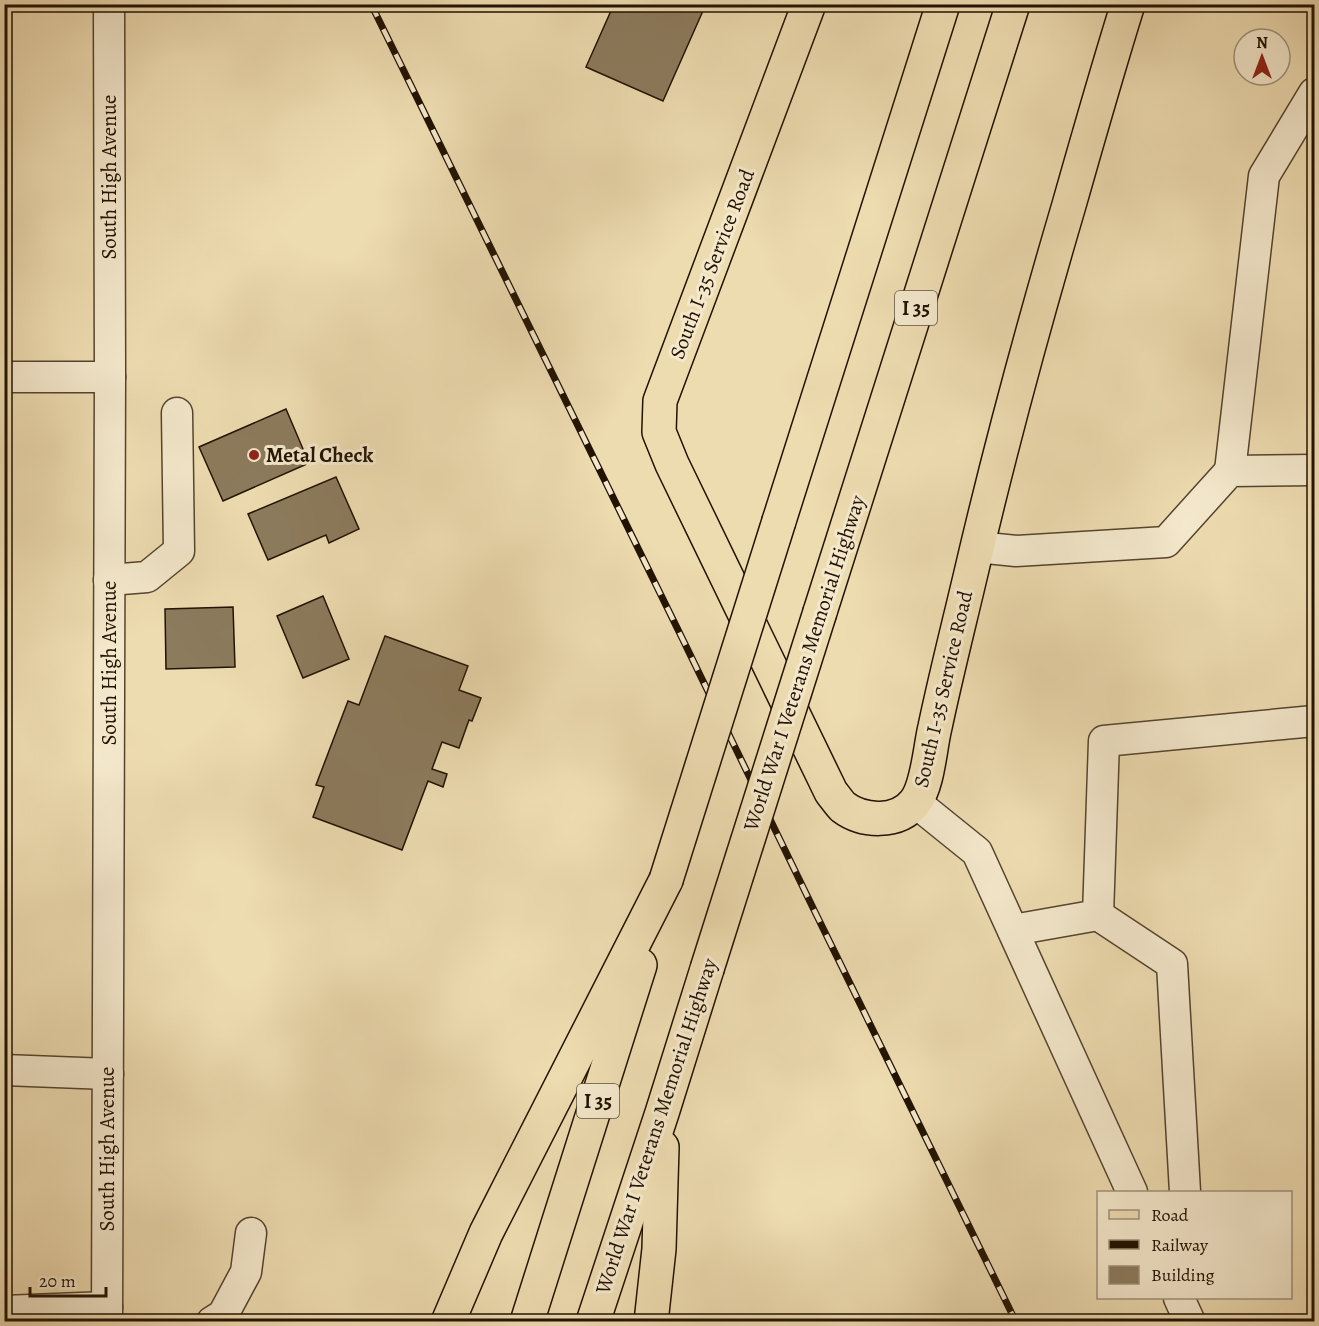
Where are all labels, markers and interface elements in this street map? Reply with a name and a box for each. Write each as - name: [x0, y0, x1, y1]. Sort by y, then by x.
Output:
- north arrow: [1232, 27, 1292, 87]
- text: N: [1256, 32, 1268, 54]
- street label: South High Avenue: [95, 95, 123, 259]
- street label: South I-35 Service Road: [663, 164, 761, 363]
- road number: I 35: [895, 291, 937, 325]
- place label: Metal Check: [266, 441, 373, 469]
- marker: Metal Check: [247, 448, 261, 462]
- street label: World War I Veterans Memorial Highway: [736, 491, 872, 835]
- street label: South High Avenue: [95, 581, 123, 745]
- street label: South I-35 Service Road: [907, 587, 979, 790]
- street label: World War I Veterans Memorial Highway: [588, 954, 724, 1298]
- street label: South High Avenue: [93, 1067, 121, 1231]
- road number: I 35: [577, 1084, 619, 1118]
- legend: [1097, 1191, 1292, 1299]
- text: Road: [1151, 1203, 1189, 1227]
- text: Railway: [1151, 1233, 1209, 1257]
- scale bar: [30, 1260, 106, 1298]
- text: Building: [1151, 1263, 1215, 1287]
- text: 20 m: [39, 1269, 76, 1293]

